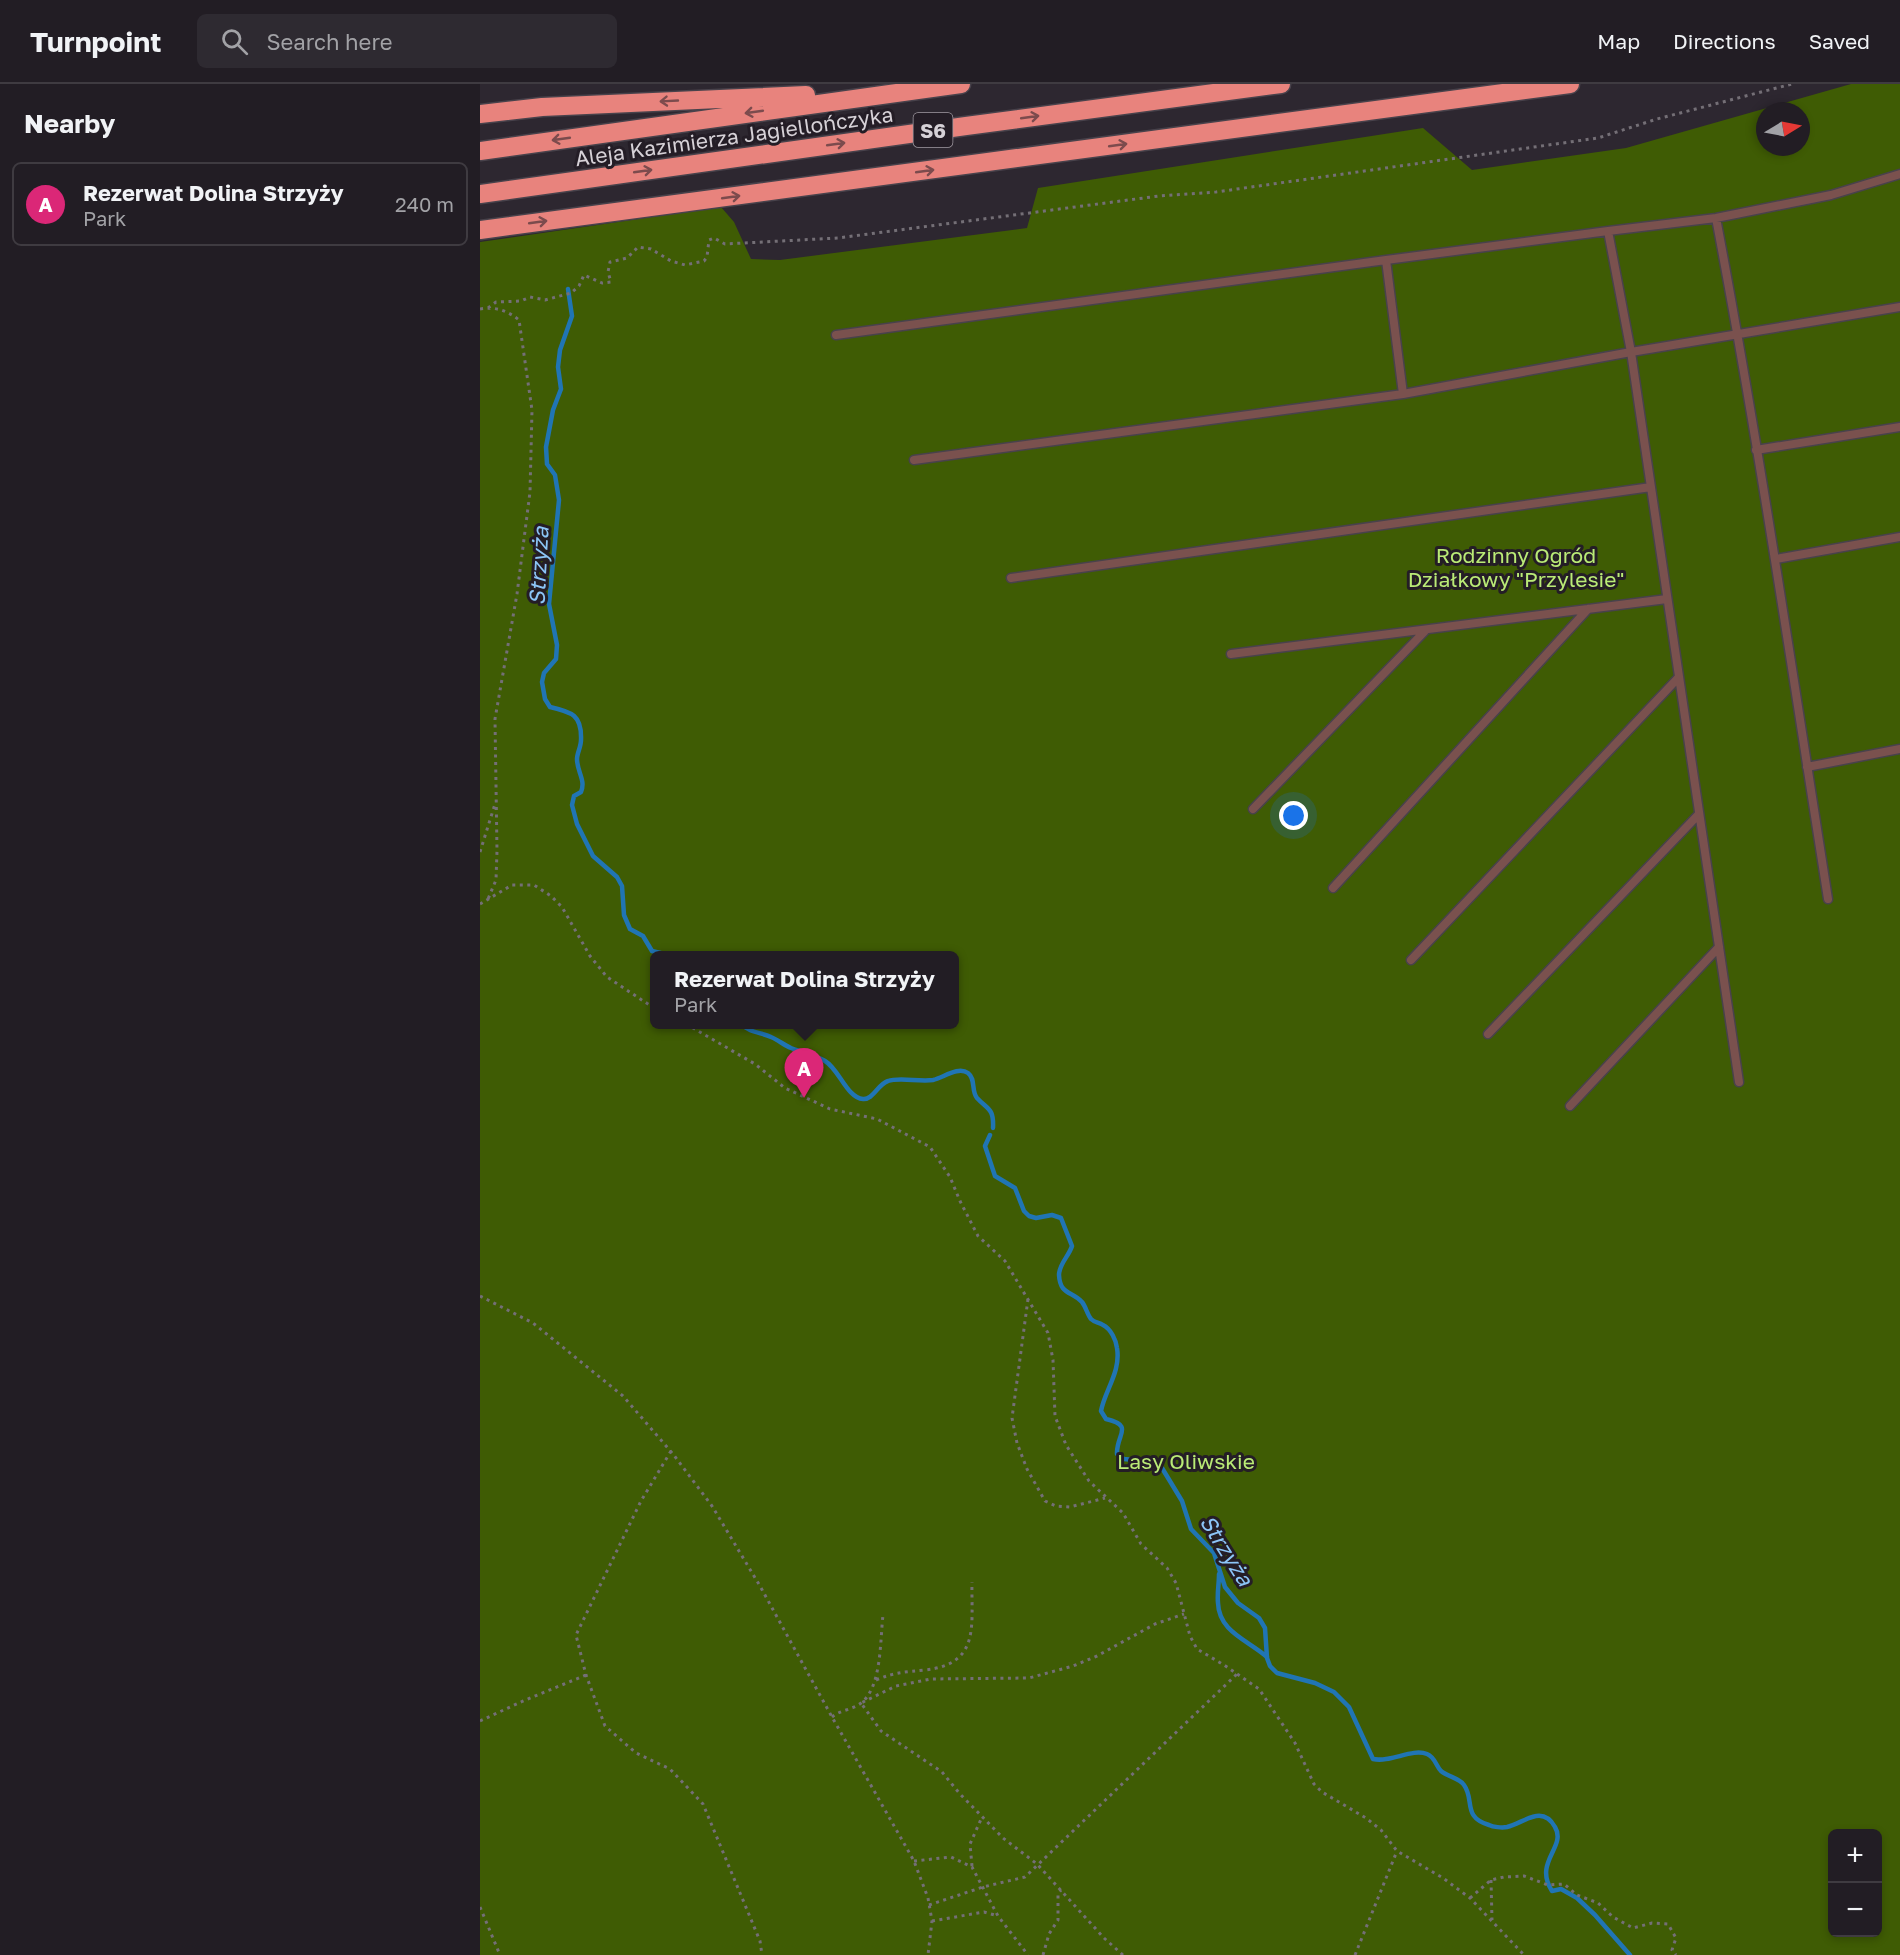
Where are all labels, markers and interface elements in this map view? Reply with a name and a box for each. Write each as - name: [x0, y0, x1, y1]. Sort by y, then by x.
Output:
- search box: [197, 14, 617, 68]
- text: Turnpoint: [30, 25, 161, 58]
- icon: search: [218, 25, 251, 58]
- text: Search here: [266, 28, 393, 55]
- text: Map: [1597, 28, 1640, 54]
- text: Directions: [1673, 28, 1776, 54]
- text: Saved: [1809, 28, 1870, 54]
- one-way arrow: [659, 95, 679, 106]
- street label: Aleja Kazimierza Jagiellończyka: [573, 101, 895, 171]
- north arrow: [1756, 102, 1810, 156]
- one-way arrow: [745, 107, 765, 118]
- text: Nearby: [24, 108, 115, 139]
- one-way arrow: [1019, 111, 1039, 122]
- road number: S6: [914, 113, 952, 147]
- one-way arrow: [552, 134, 572, 145]
- one-way arrow: [826, 138, 846, 149]
- one-way arrow: [1107, 139, 1127, 150]
- one-way arrow: [633, 166, 653, 177]
- one-way arrow: [914, 166, 934, 177]
- text: Rezerwat Dolina Strzyży: [83, 179, 344, 206]
- one-way arrow: [721, 191, 741, 202]
- text: A: [38, 192, 53, 216]
- text: 240 m: [395, 192, 454, 216]
- text: Park: [83, 206, 126, 230]
- one-way arrow: [528, 217, 547, 228]
- water label: Strzyża: [522, 524, 554, 606]
- park label: Rodzinny Ogród Działkowy "Przylesie": [1408, 542, 1624, 592]
- your location: [1279, 801, 1308, 830]
- popup: [650, 951, 959, 1029]
- text: Rezerwat Dolina Strzyży: [674, 965, 935, 992]
- text: Park: [674, 992, 717, 1016]
- pin: A: [784, 1048, 824, 1098]
- park label: Lasy Oliwskie: [1117, 1448, 1255, 1474]
- water label: Strzyża: [1195, 1509, 1260, 1592]
- map controls: [1828, 1829, 1882, 1937]
- button: +: [1828, 1829, 1882, 1883]
- button: −: [1828, 1883, 1882, 1937]

